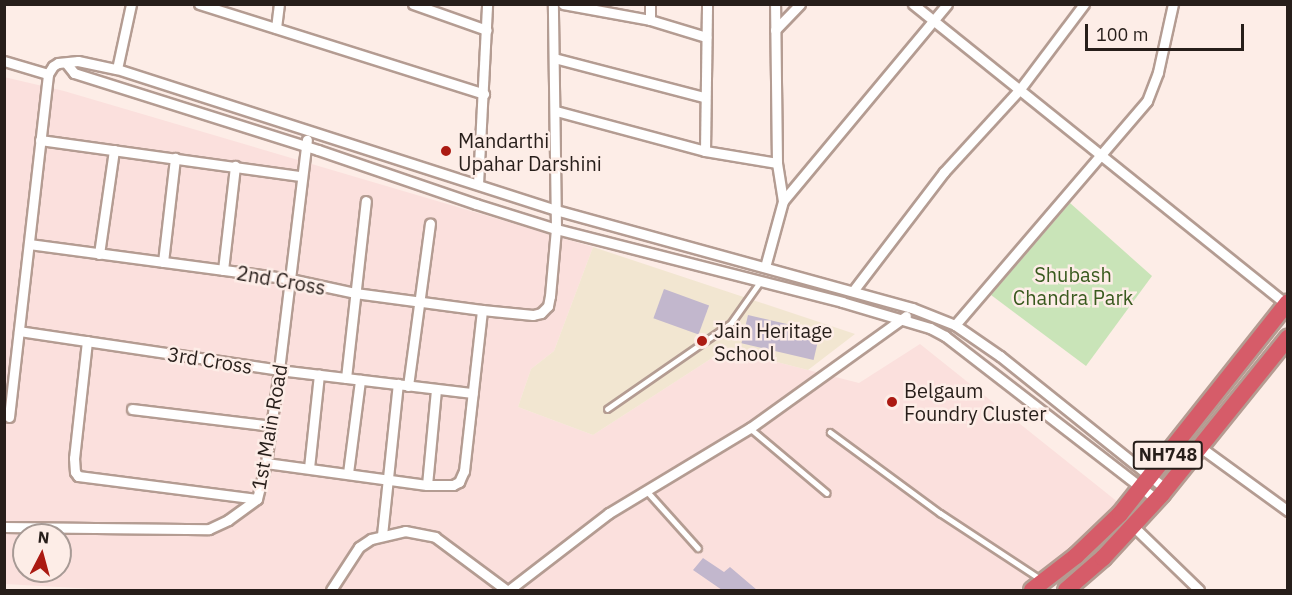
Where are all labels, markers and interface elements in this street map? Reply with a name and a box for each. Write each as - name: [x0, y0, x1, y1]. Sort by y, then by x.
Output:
- scale bar: [1088, 12, 1247, 50]
- text: 100 m: [1096, 23, 1148, 46]
- place label: Mandarthi Upahar Darshini: [458, 128, 602, 175]
- marker: Mandarthi Upahar Darshini: [439, 144, 453, 158]
- street label: 2nd Cross: [235, 260, 327, 300]
- park label: Shubash Chandra Park: [1013, 262, 1133, 309]
- place label: Jain Heritage School: [714, 318, 833, 365]
- marker: Jain Heritage School: [695, 334, 709, 348]
- street label: 3rd Cross: [166, 341, 254, 379]
- street label: 1st Main Road: [246, 362, 292, 492]
- place label: Belgaum Foundry Cluster: [904, 378, 1047, 425]
- marker: Belgaum Foundry Cluster: [885, 395, 899, 409]
- road number: NH748: [1132, 440, 1204, 470]
- north arrow: [12, 523, 72, 583]
- text: N: [37, 527, 50, 548]

